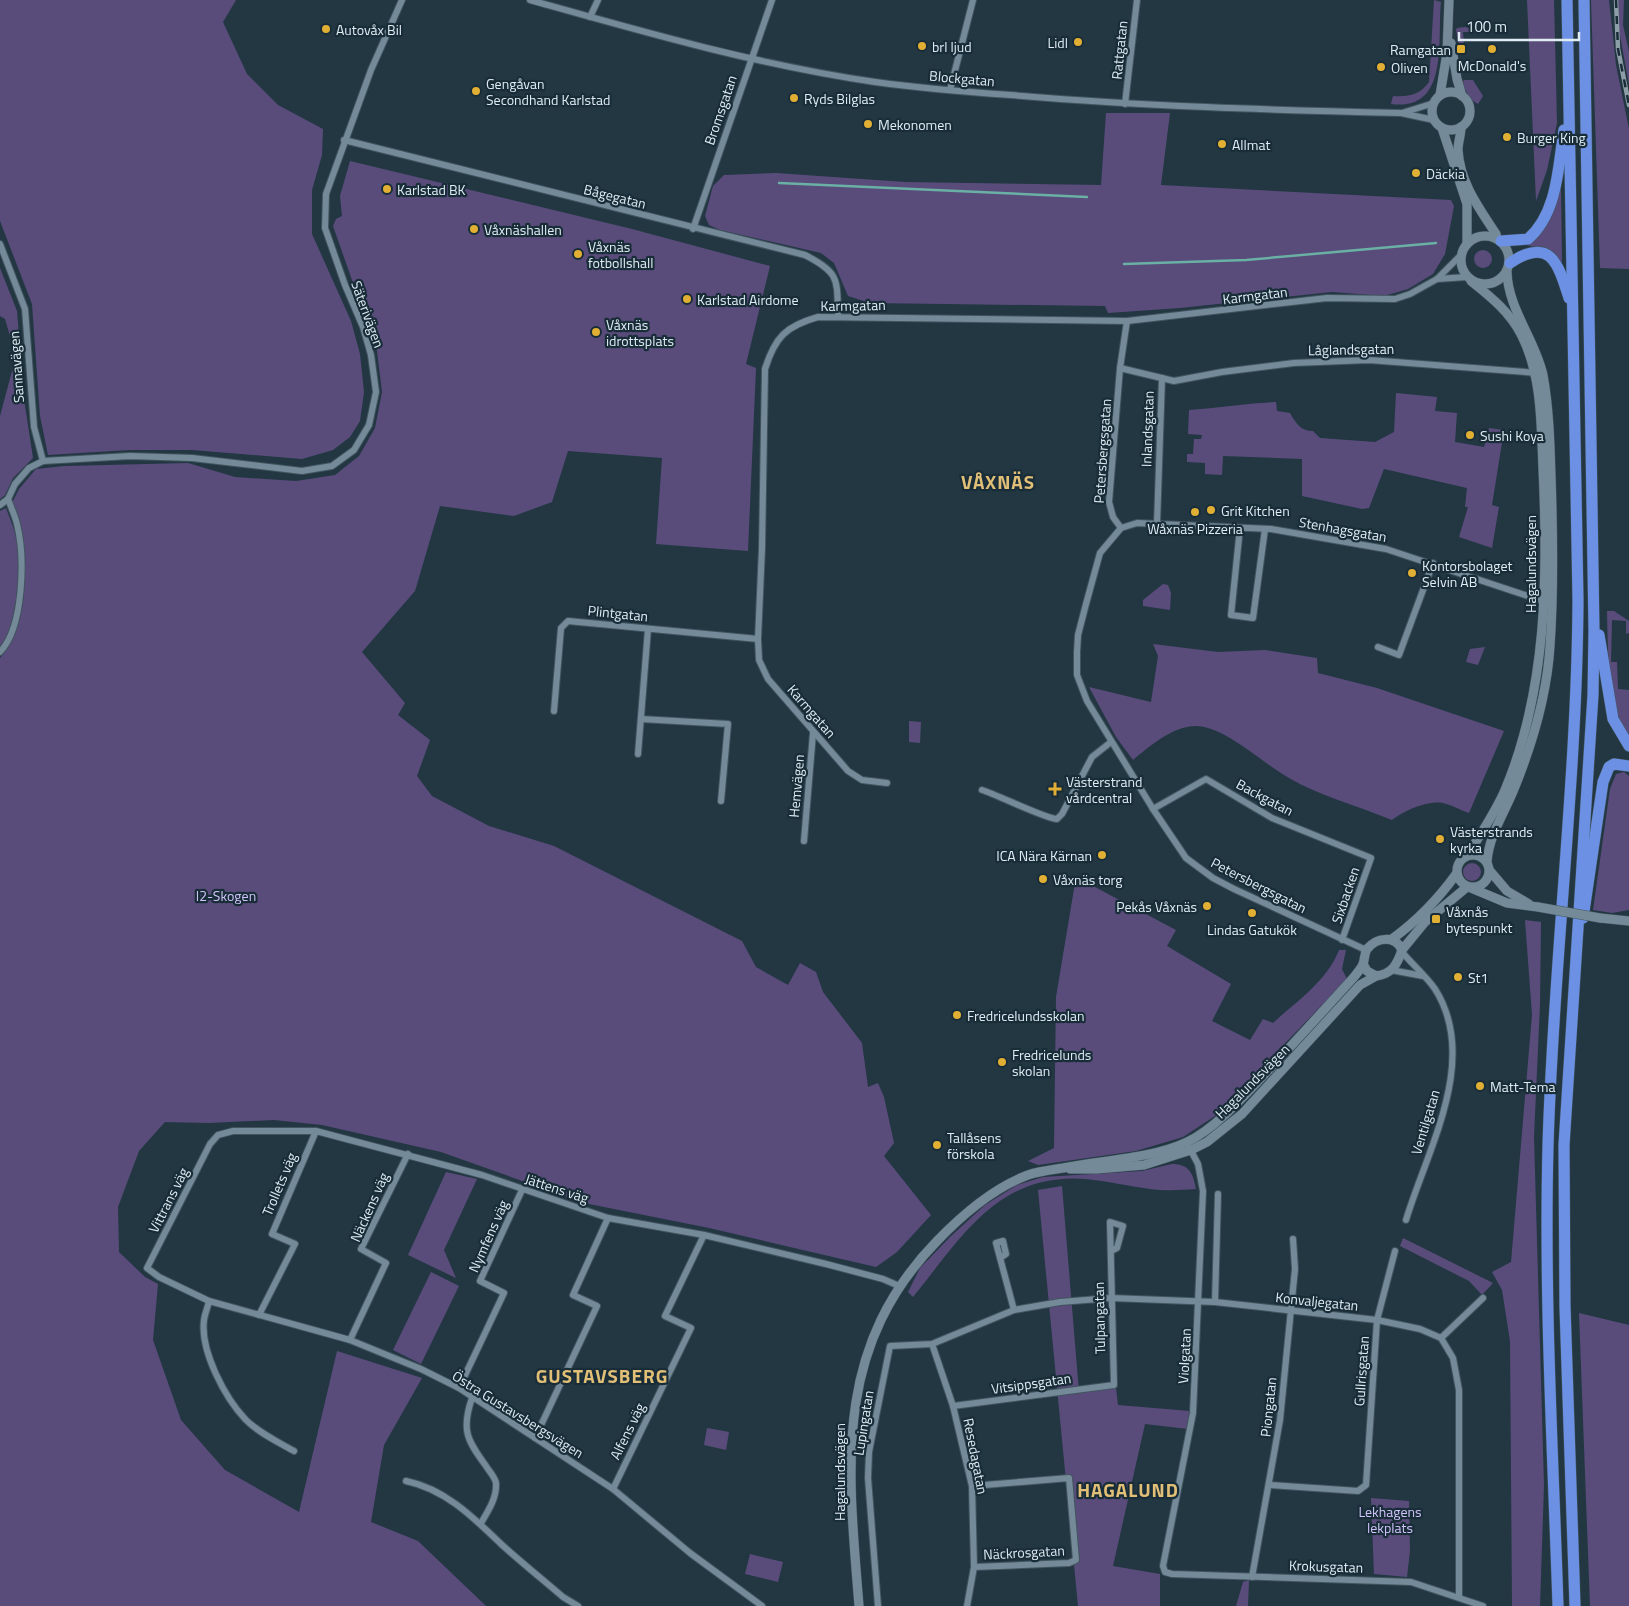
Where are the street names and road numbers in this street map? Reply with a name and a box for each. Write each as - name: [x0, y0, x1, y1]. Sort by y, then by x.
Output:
- street label: Rattgatan: [1105, 20, 1133, 80]
- street label: Blockgatan: [928, 65, 996, 91]
- street label: Bromsgatan: [698, 72, 742, 148]
- street label: Bågegatan: [582, 178, 648, 214]
- street label: Säterivägen: [346, 278, 390, 350]
- street label: Karmgatan: [1221, 281, 1289, 309]
- street label: Karmgatan: [820, 294, 886, 316]
- street label: Sannavägen: [3, 330, 29, 404]
- street label: Låglandsgatan: [1308, 338, 1394, 360]
- street label: Inlandsgatan: [1135, 391, 1159, 467]
- street label: Petersbergsgatan: [1088, 398, 1116, 504]
- street label: Stenhagsgatan: [1297, 511, 1389, 547]
- street label: Hagalundsvägen: [1520, 515, 1541, 613]
- street label: Plintgatan: [587, 599, 649, 627]
- street label: Karmgatan: [783, 680, 841, 742]
- street label: Hemvägen: [783, 753, 809, 819]
- street label: Backgatan: [1233, 773, 1297, 821]
- street label: Petersbergsgatan: [1207, 852, 1311, 918]
- street label: Sixbacken: [1326, 864, 1364, 926]
- street label: Hagalundsvägen: [1210, 1039, 1294, 1123]
- street label: Ventilgatan: [1405, 1087, 1445, 1157]
- street label: Trollets väg: [256, 1149, 302, 1219]
- street label: Vittrans väg: [143, 1164, 193, 1236]
- street label: Jättens väg: [522, 1168, 592, 1208]
- street label: Näckens väg: [344, 1169, 394, 1245]
- street label: Nymfens väg: [463, 1196, 513, 1276]
- street label: Tulpangatan: [1088, 1282, 1110, 1354]
- street label: Konvaljegatan: [1274, 1286, 1360, 1316]
- street label: Violgatan: [1172, 1328, 1196, 1384]
- street label: Gullrisgatan: [1348, 1335, 1374, 1407]
- street label: Östra Gustavsbergsvägen: [448, 1365, 588, 1463]
- street label: Vitsippsgatan: [990, 1367, 1072, 1399]
- street label: Piongatan: [1254, 1376, 1282, 1438]
- street label: Lupingatan: [847, 1389, 879, 1457]
- street label: Alfens väg: [604, 1399, 650, 1463]
- street label: Resedagatan: [958, 1416, 994, 1496]
- street label: Hagalundsvägen: [829, 1423, 850, 1521]
- street label: Näckrosgatan: [983, 1539, 1065, 1565]
- street label: Krokusgatan: [1289, 1554, 1363, 1578]

